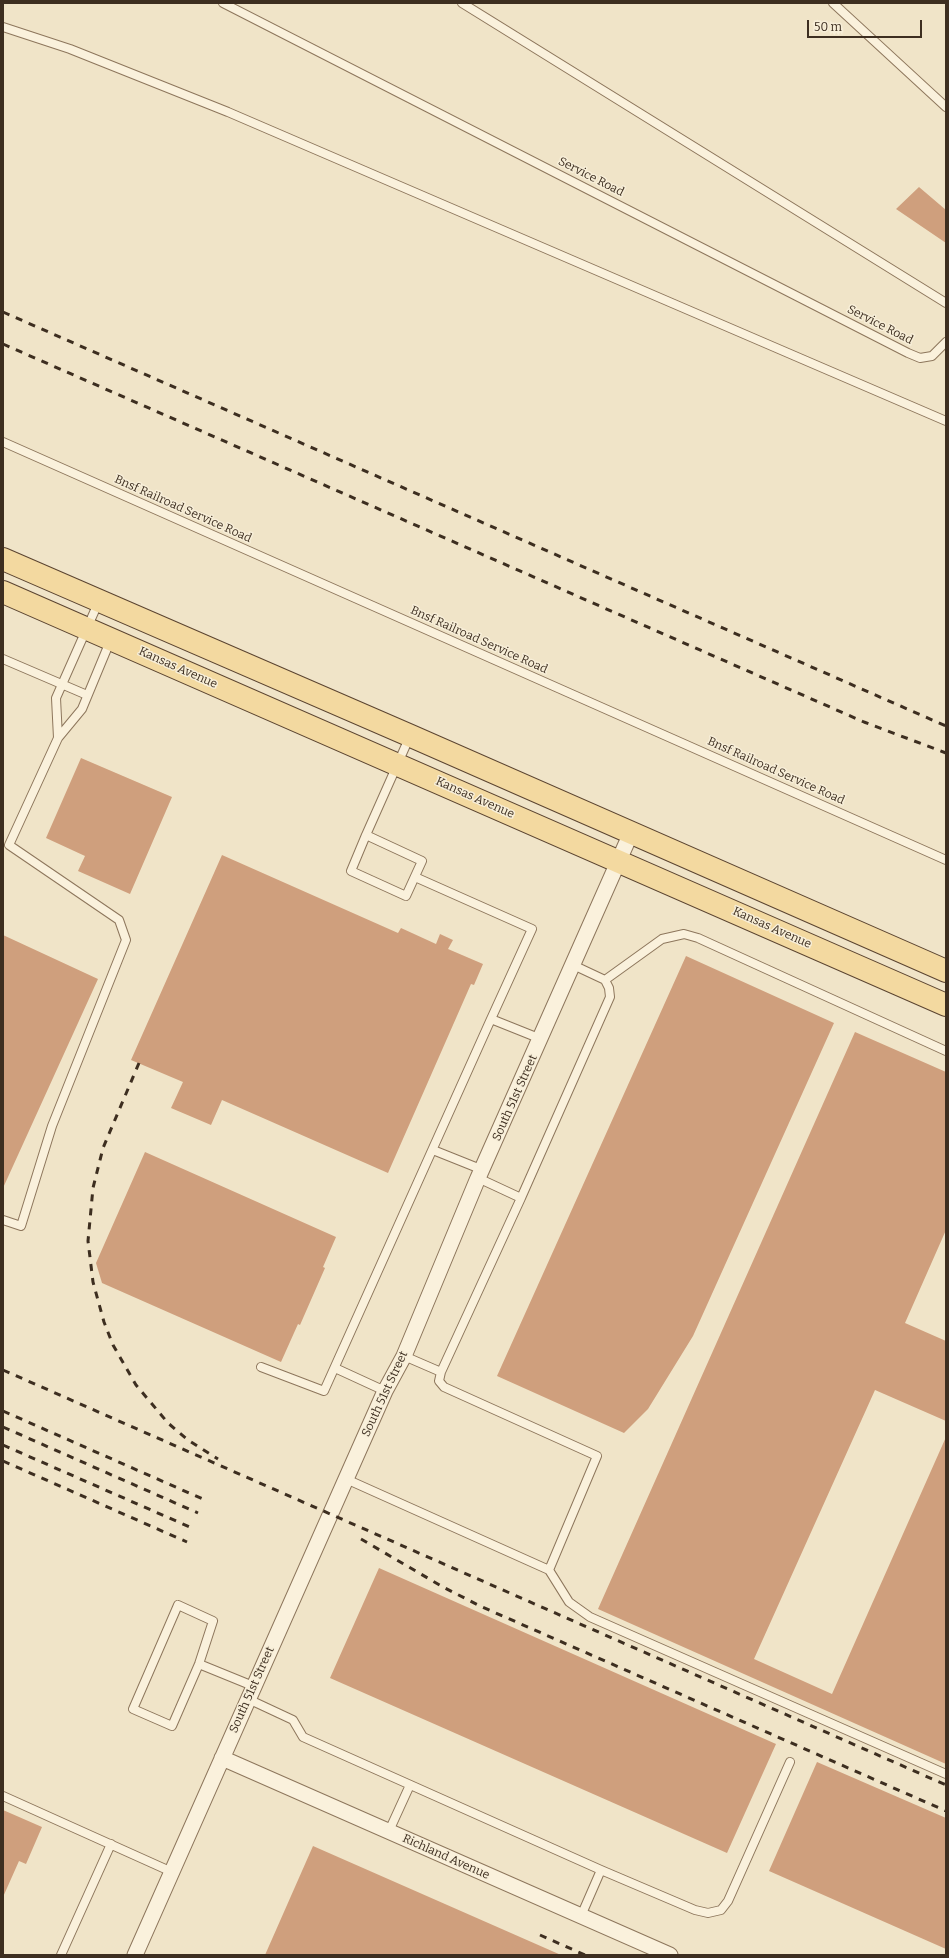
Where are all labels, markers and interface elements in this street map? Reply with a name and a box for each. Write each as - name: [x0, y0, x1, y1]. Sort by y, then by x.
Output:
- scale bar: [809, 12, 924, 38]
- text: 50 m: [814, 20, 842, 34]
- street label: Service Road: [556, 154, 626, 200]
- street label: Service Road: [845, 302, 915, 348]
- street label: Bnsf Railroad Service Road: [112, 472, 254, 546]
- street label: Bnsf Railroad Service Road: [408, 603, 550, 677]
- street label: Kansas Avenue: [136, 644, 220, 692]
- street label: Bnsf Railroad Service Road: [705, 734, 847, 808]
- street label: Kansas Avenue: [433, 774, 517, 822]
- street label: Kansas Avenue: [730, 904, 814, 952]
- street label: South 51st Street: [490, 1053, 540, 1143]
- street label: South 51st Street: [359, 1349, 411, 1439]
- street label: South 51st Street: [227, 1645, 277, 1735]
- street label: Richland Avenue: [400, 1831, 492, 1883]

